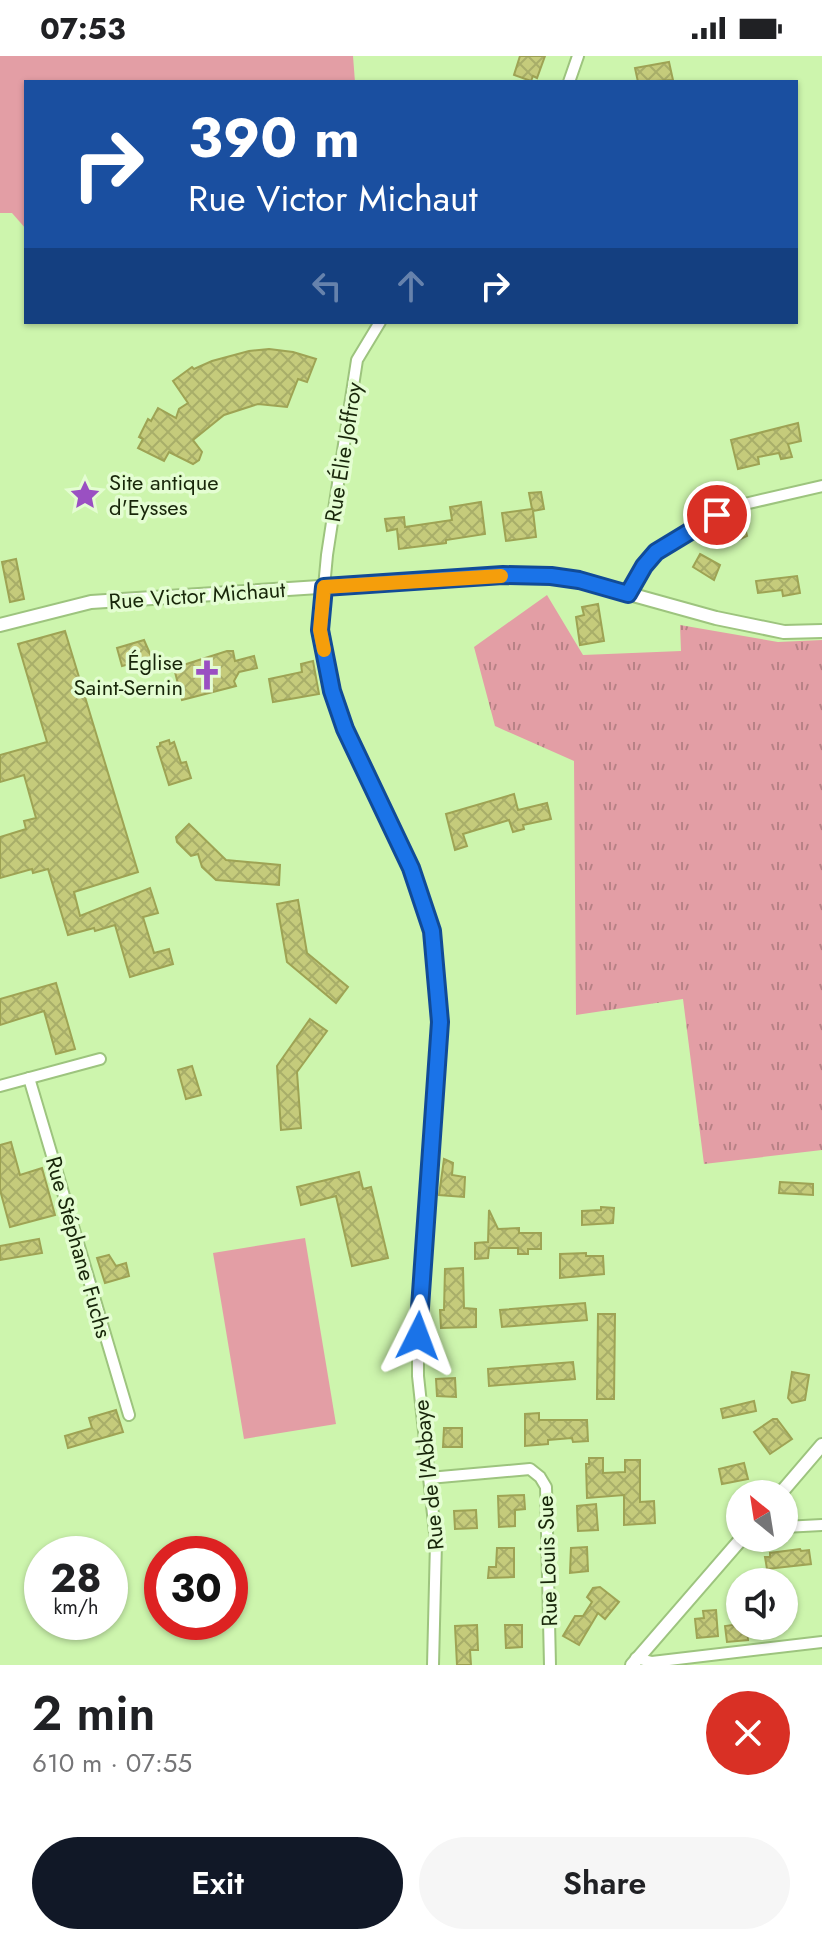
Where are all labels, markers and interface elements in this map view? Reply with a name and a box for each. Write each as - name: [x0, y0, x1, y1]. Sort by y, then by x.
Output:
- text: 07:53: [40, 7, 126, 50]
- text: 390 m: [188, 97, 360, 178]
- icon: right: [56, 112, 160, 216]
- text: Rue Victor Michaut: [188, 172, 478, 224]
- icon: left: [305, 264, 349, 308]
- icon: ahead: [389, 264, 433, 308]
- icon: right: [473, 264, 517, 308]
- street label: Rue Élie Joffroy: [316, 380, 370, 524]
- place label: Site antique d'Eysses: [109, 466, 219, 523]
- place icon: Site antique d'Eysses: [68, 478, 102, 512]
- pin: [683, 481, 751, 549]
- icon: arrive: [695, 493, 739, 537]
- street label: Rue Victor Michaut: [108, 573, 287, 617]
- place label: Église Saint-Sernin: [73, 646, 183, 703]
- church icon: Église Saint-Sernin: [190, 658, 224, 692]
- street label: Rue Stéphane Fuchs: [38, 1152, 120, 1342]
- position arrow: [376, 1294, 460, 1378]
- street label: Rue de l'Abbaye: [404, 1398, 452, 1552]
- north arrow: [726, 1480, 798, 1552]
- map controls: [726, 1480, 798, 1640]
- street label: Rue Louis Sue: [529, 1495, 565, 1627]
- speed limit sign: 30: [144, 1536, 248, 1640]
- text: 28: [50, 1549, 102, 1607]
- button: sound: [726, 1568, 798, 1640]
- text: km/h: [53, 1593, 99, 1622]
- text: 2 min: [32, 1679, 155, 1748]
- button: close: [706, 1691, 790, 1775]
- text: 610 m · 07:55: [32, 1744, 192, 1782]
- button: Exit: [32, 1837, 403, 1929]
- button: Share: [419, 1837, 790, 1929]

